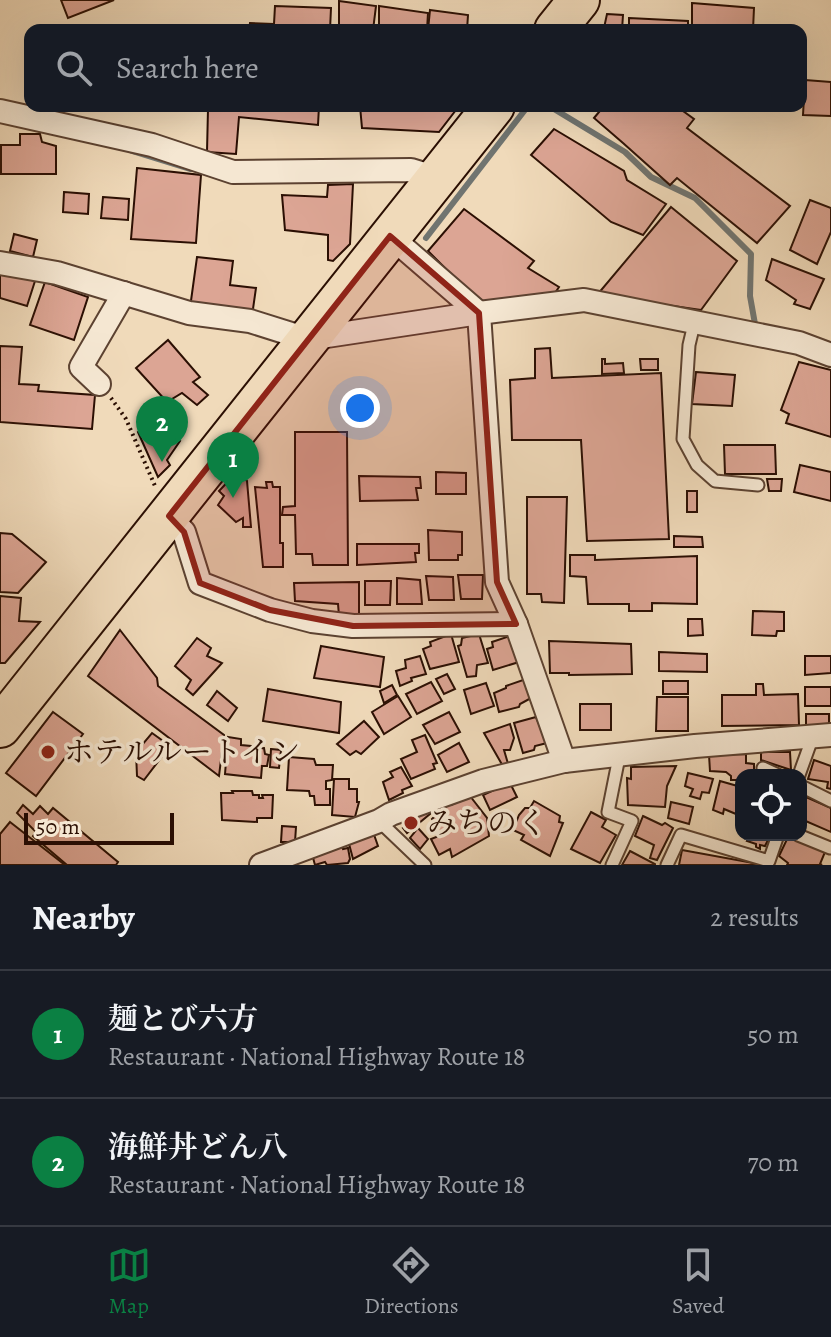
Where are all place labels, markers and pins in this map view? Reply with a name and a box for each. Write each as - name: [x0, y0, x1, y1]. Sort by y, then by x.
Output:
- pin: 2: [136, 396, 188, 462]
- pin: 1: [207, 432, 259, 498]
- place label: ホテルルートイン: [64, 732, 300, 772]
- marker: ホテルルートイン: [39, 743, 57, 761]
- place label: みちのく: [427, 803, 547, 843]
- marker: みちのく: [402, 814, 420, 832]

